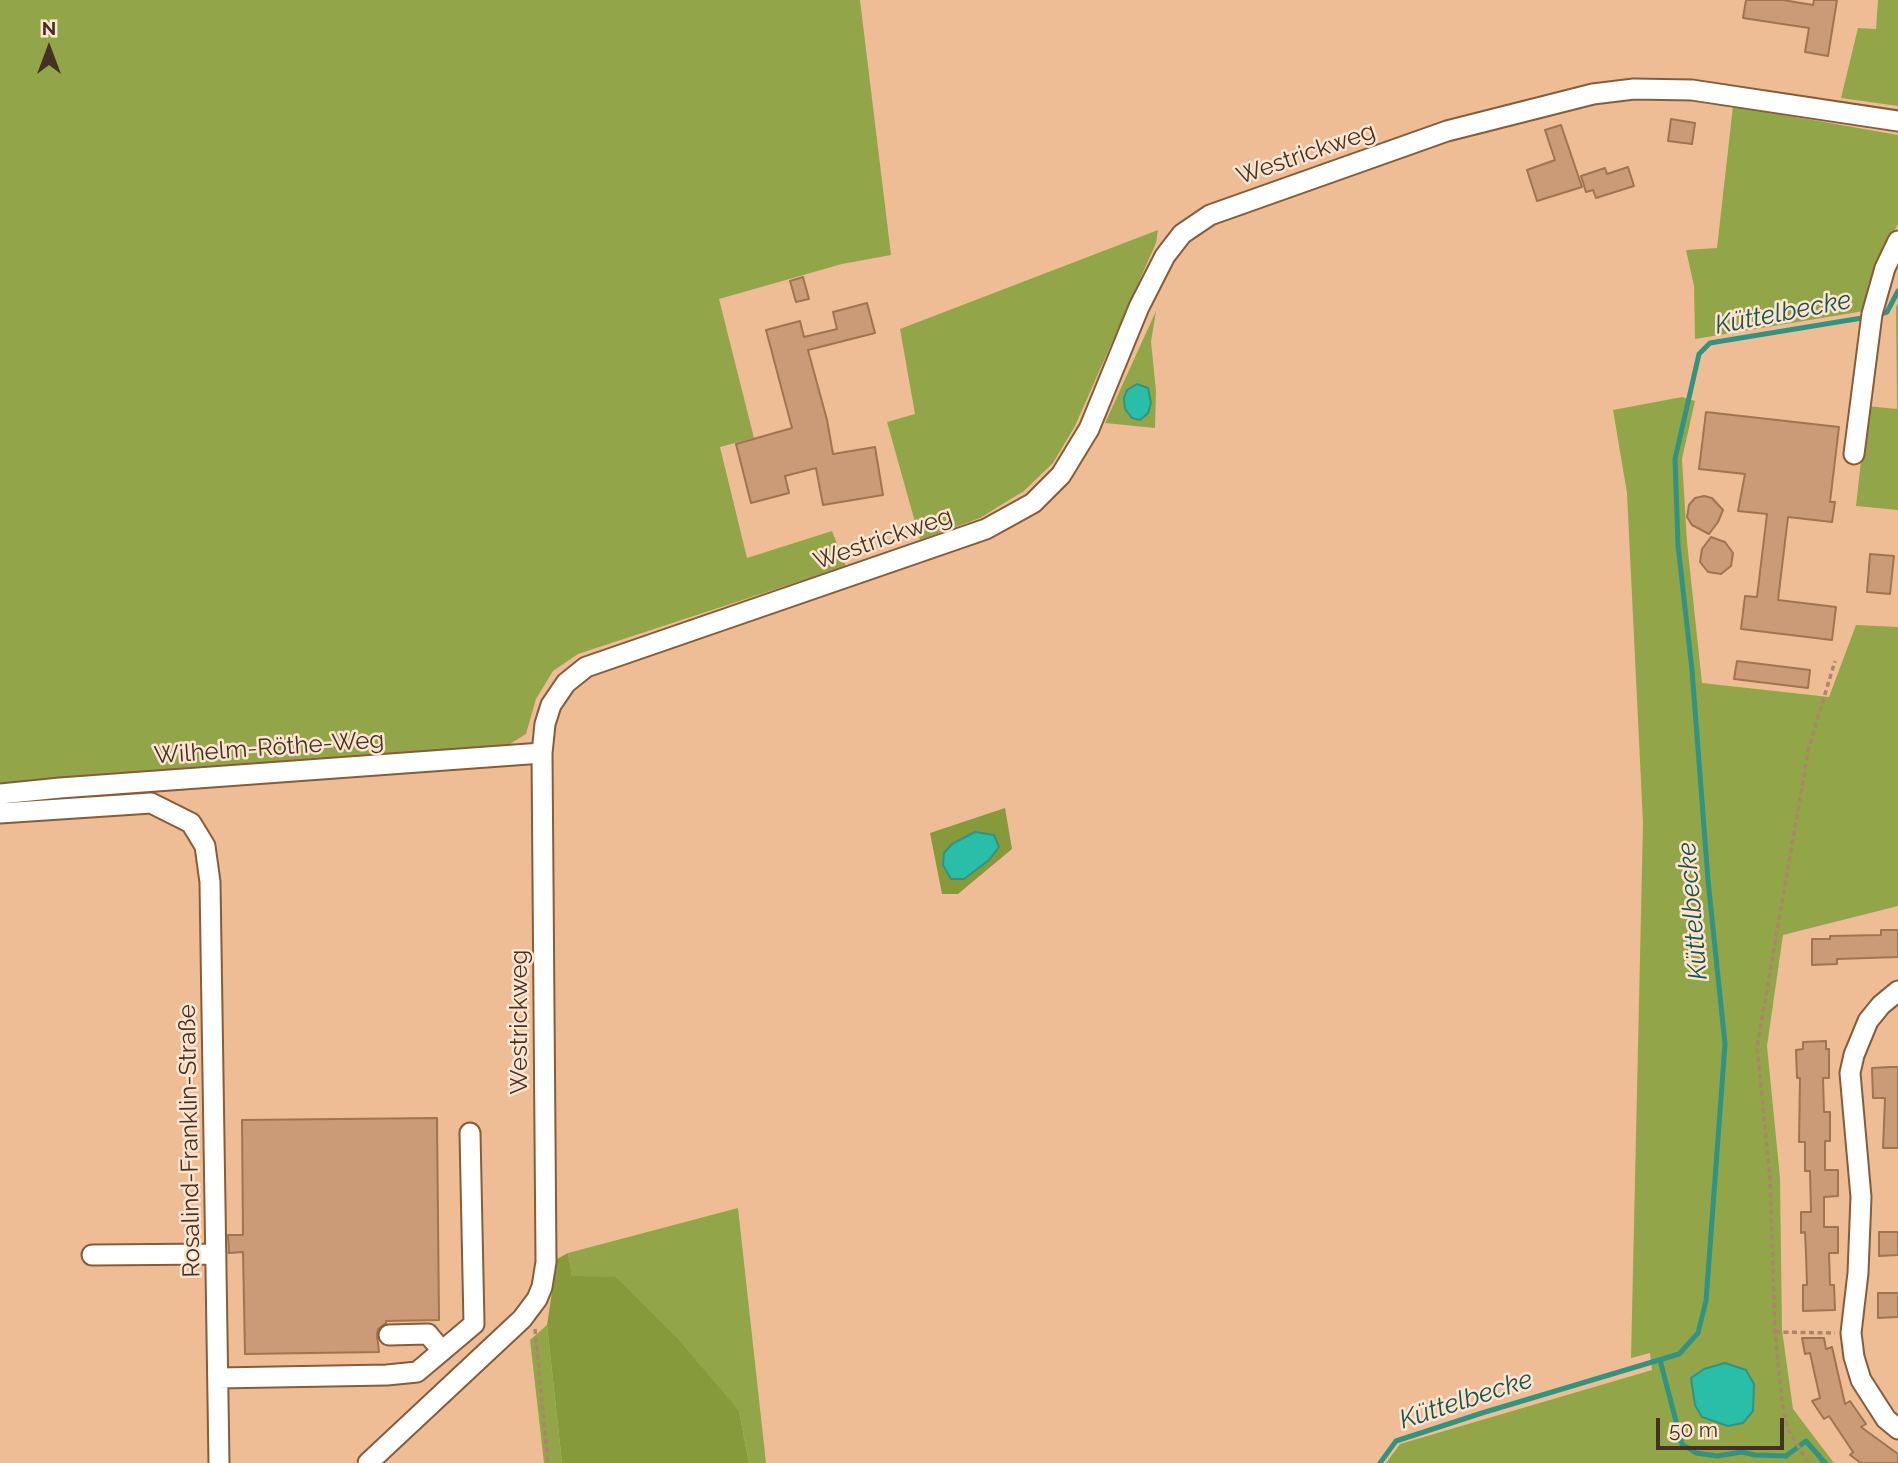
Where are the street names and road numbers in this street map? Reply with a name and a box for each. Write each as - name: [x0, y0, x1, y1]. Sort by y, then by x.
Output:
- street label: Westrickweg: [1233, 117, 1379, 191]
- street label: Westrickweg: [810, 502, 956, 576]
- street label: Wilhelm-Röthe-Weg: [153, 726, 385, 770]
- street label: Westrickweg: [506, 950, 534, 1094]
- street label: Rosalind-Franklin-Straße: [173, 1004, 207, 1278]

